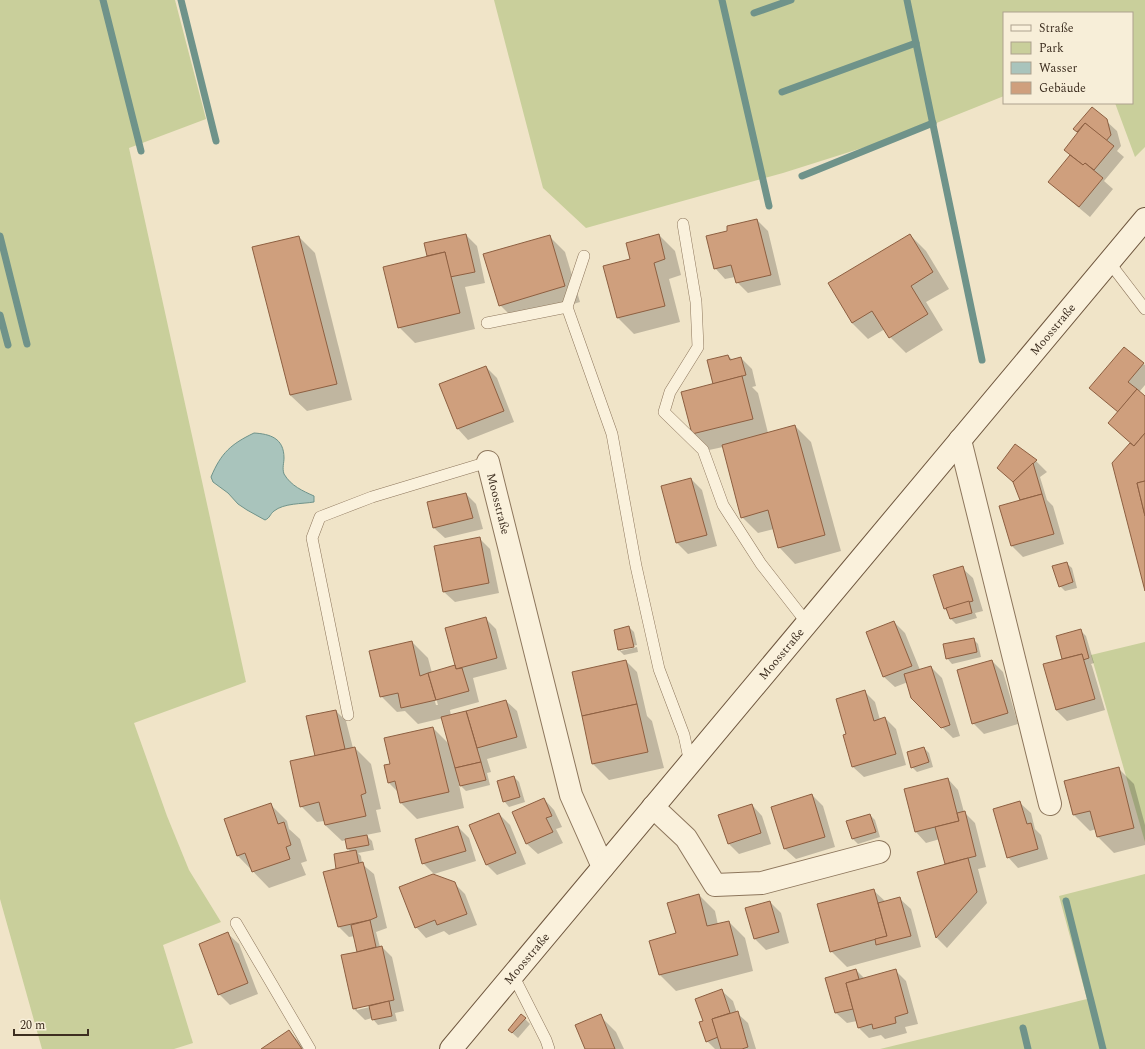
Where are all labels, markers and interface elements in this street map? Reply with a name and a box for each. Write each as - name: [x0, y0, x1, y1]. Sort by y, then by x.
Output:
- legend: [1003, 12, 1133, 104]
- text: Straße: [1039, 19, 1074, 38]
- text: Park: [1039, 39, 1064, 58]
- text: Wasser: [1039, 59, 1077, 78]
- text: Gebäude: [1039, 79, 1086, 98]
- street label: Moosstraße: [1025, 299, 1080, 360]
- street label: Moosstraße: [482, 471, 515, 537]
- street label: Moosstraße: [754, 624, 809, 684]
- street label: Moosstraße: [499, 928, 554, 989]
- scale bar: [14, 1011, 88, 1037]
- text: 20 m: [20, 1016, 45, 1035]

